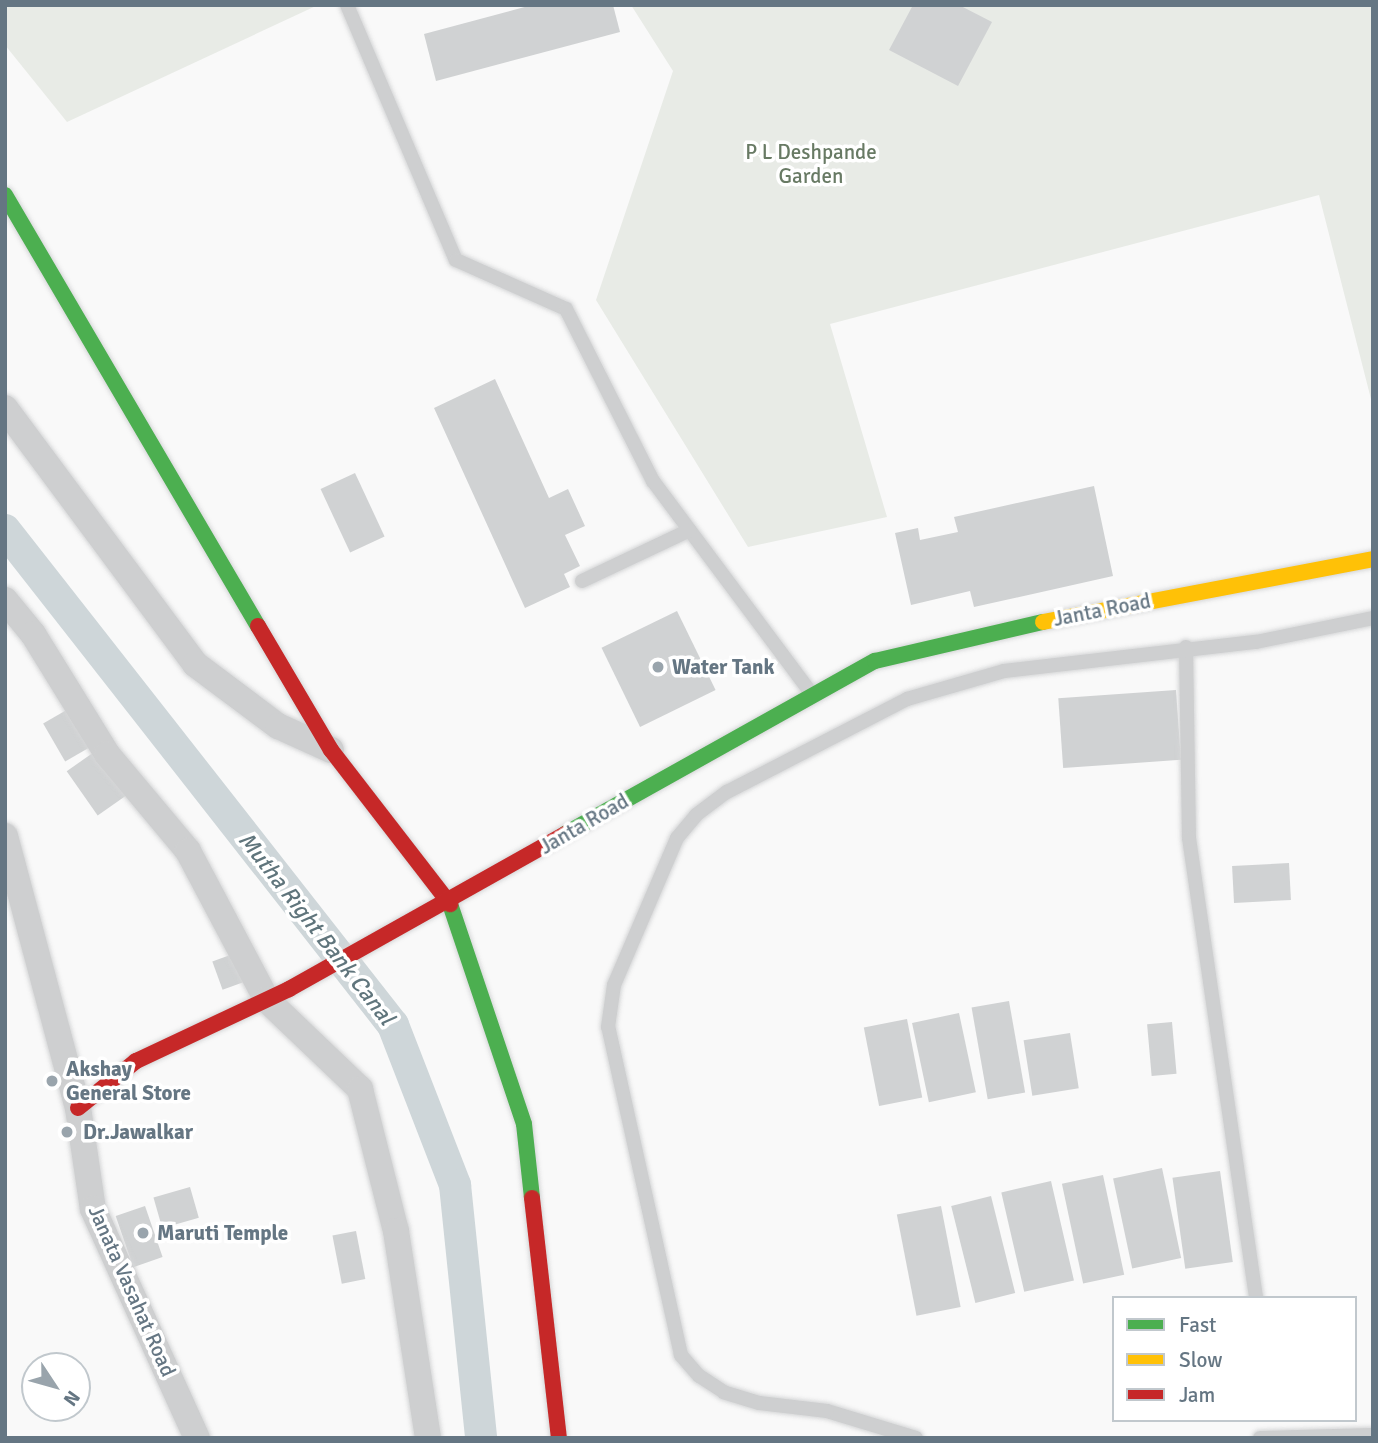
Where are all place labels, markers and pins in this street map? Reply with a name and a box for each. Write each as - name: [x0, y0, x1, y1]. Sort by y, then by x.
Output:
- place label: Water Tank: [672, 654, 774, 680]
- marker: Water Tank: [650, 659, 666, 675]
- place label: Akshay General Store: [66, 1056, 191, 1106]
- marker: Akshay General Store: [44, 1073, 60, 1089]
- place label: Dr.Jawalkar: [83, 1119, 193, 1145]
- marker: Dr.Jawalkar: [57, 1122, 77, 1142]
- place label: Maruti Temple: [157, 1220, 288, 1246]
- marker: Maruti Temple: [135, 1225, 151, 1241]

